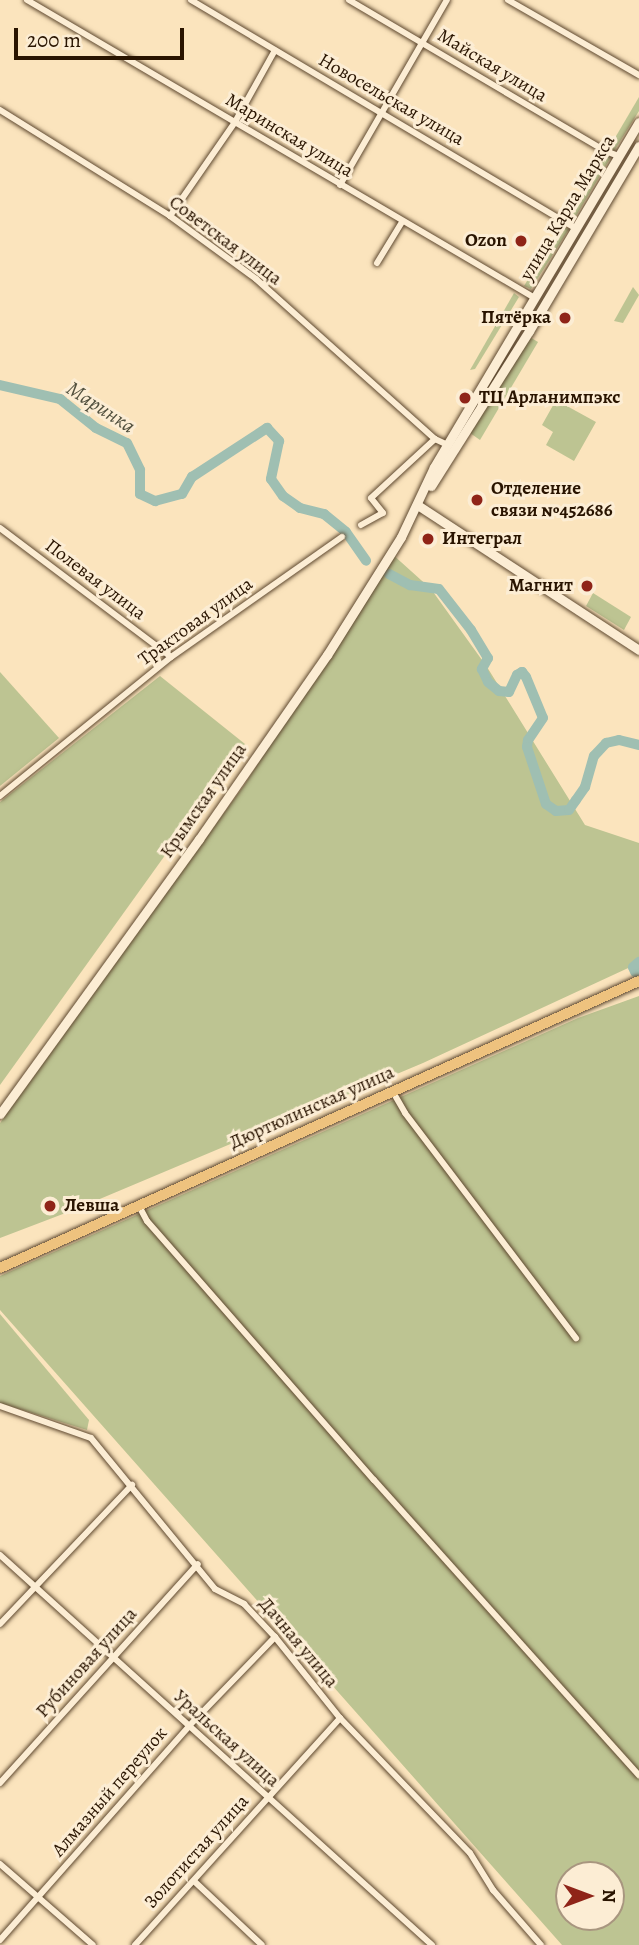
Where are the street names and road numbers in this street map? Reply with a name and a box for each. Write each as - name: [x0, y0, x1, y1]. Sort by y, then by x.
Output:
- street label: Майская улица: [433, 24, 551, 108]
- street label: Новосельская улица: [314, 49, 468, 151]
- street label: Маринская улица: [221, 89, 357, 183]
- street label: улица Карла Маркса: [516, 131, 620, 285]
- street label: Советская улица: [164, 191, 286, 291]
- street label: Полевая улица: [40, 535, 150, 625]
- street label: Трактовая улица: [134, 573, 258, 671]
- street label: Крымская улица: [156, 739, 252, 863]
- street label: Дюртюлинская улица: [226, 1061, 398, 1155]
- street label: Дачная улица: [254, 1593, 342, 1693]
- street label: Рубиновая улица: [32, 1603, 142, 1723]
- street label: Уральская улица: [168, 1685, 284, 1793]
- street label: Алмазный переулок: [47, 1722, 173, 1862]
- street label: Золотистая улица: [140, 1791, 254, 1913]

